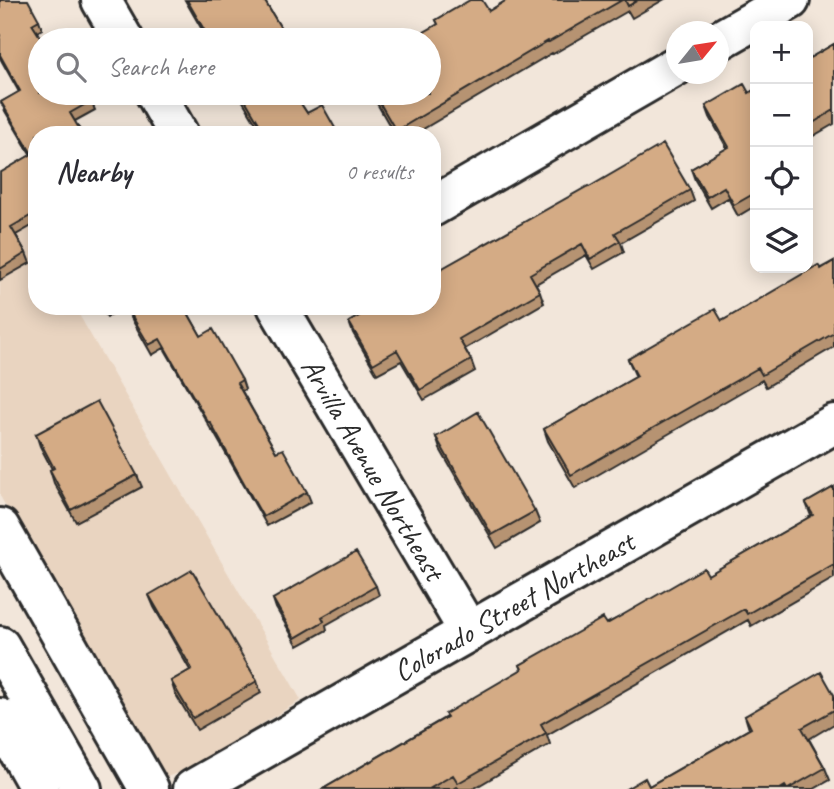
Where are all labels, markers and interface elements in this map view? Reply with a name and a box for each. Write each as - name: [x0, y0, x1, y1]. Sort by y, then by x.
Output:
- north arrow: [666, 21, 729, 84]
- map controls: [750, 21, 813, 273]
- button: +: [750, 21, 813, 84]
- search box: [28, 28, 441, 105]
- icon: search: [52, 48, 90, 86]
- text: Search here: [108, 50, 214, 83]
- button: −: [750, 84, 813, 147]
- button: locate: [750, 147, 813, 210]
- text: Nearby: [56, 153, 132, 191]
- text: 0 results: [346, 157, 413, 186]
- button: layers: [750, 210, 813, 273]
- street label: Arvilla Avenue Northeast: [293, 351, 455, 590]
- street label: Colorado Street Northeast: [386, 521, 643, 690]

